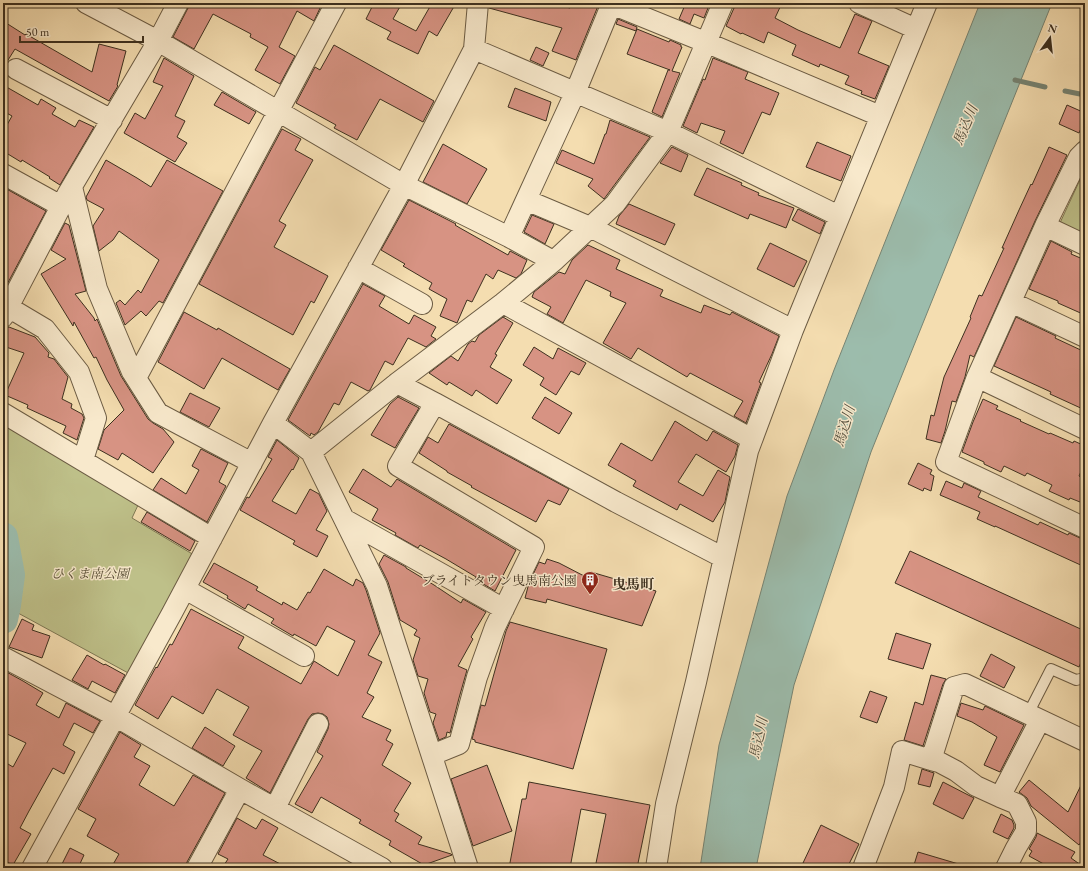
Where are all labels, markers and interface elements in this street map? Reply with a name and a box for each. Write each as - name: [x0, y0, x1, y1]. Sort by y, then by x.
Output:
- scale bar: [20, 18, 143, 44]
- north arrow: [1030, 18, 1070, 58]
- text: N: [1046, 20, 1059, 36]
- text: 50 m: [26, 24, 50, 40]
- water label: 馬込川: [949, 100, 982, 148]
- water label: 馬込川: [829, 401, 859, 449]
- park label: ひくま南公園: [51, 565, 131, 582]
- building icon: ブライトタウン曳馬南公園: [580, 570, 600, 595]
- place label: ブライトタウン曳馬南公園: [421, 572, 577, 589]
- district label: 曳馬町: [612, 575, 655, 593]
- water label: 馬込川: [745, 714, 772, 760]

